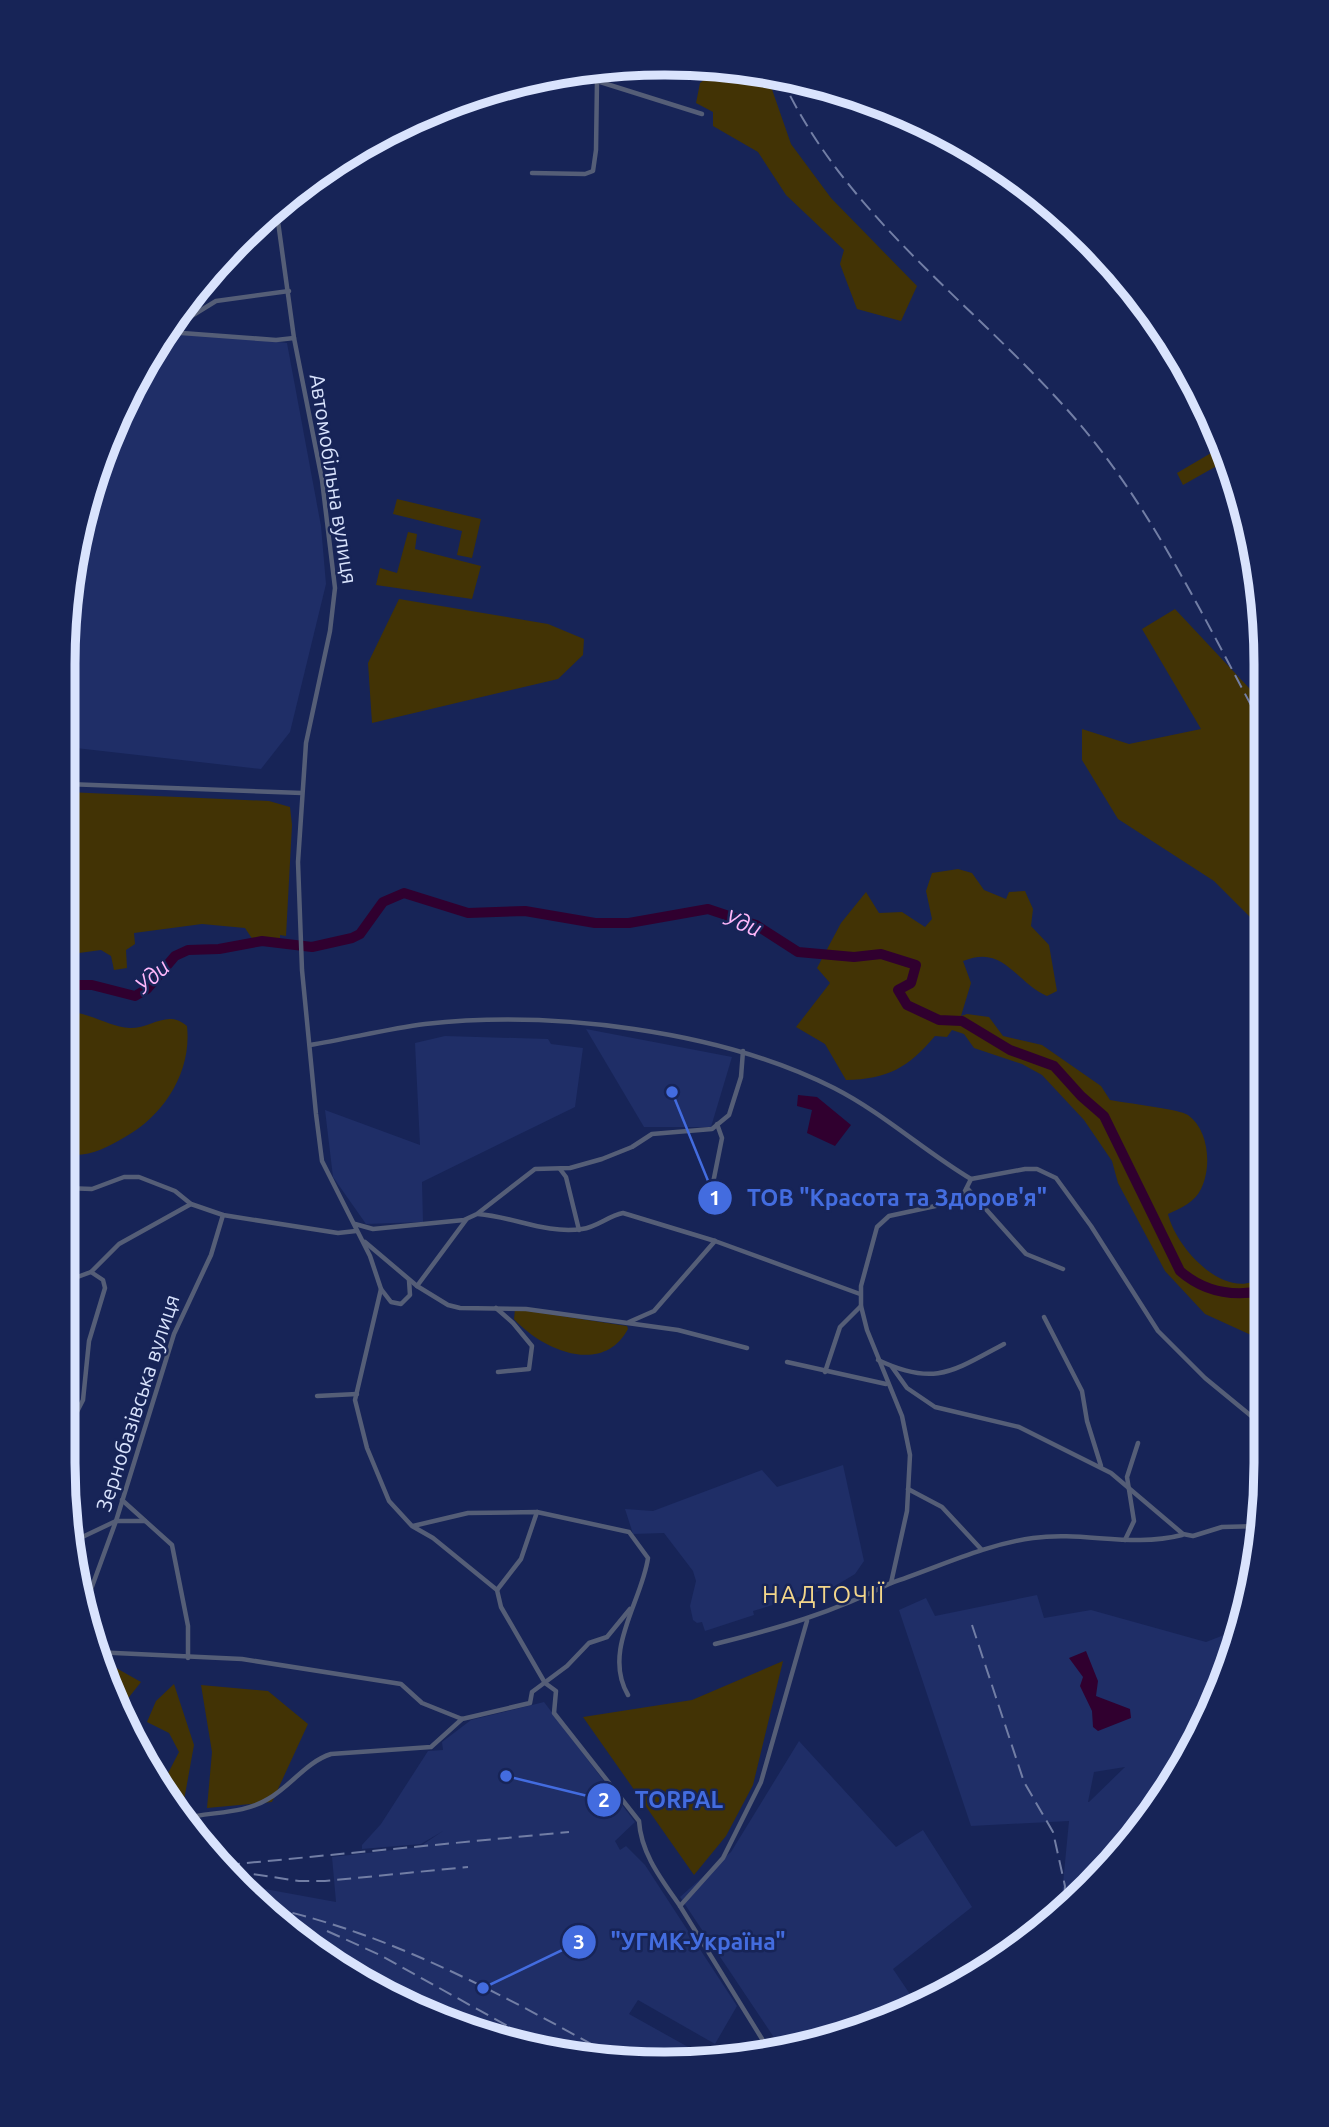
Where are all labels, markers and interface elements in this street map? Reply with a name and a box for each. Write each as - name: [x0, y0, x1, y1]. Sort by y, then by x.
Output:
- street label: Автомобільна вулиця: [306, 372, 362, 586]
- water label: Уди: [720, 904, 765, 941]
- water label: Уди: [129, 954, 174, 998]
- callout: ТОВ "Красота та Здоров'я": [698, 1176, 1061, 1220]
- text: 1: [709, 1185, 721, 1209]
- text: ТОВ "Красота та Здоров'я": [747, 1185, 1047, 1210]
- street label: Зернобазівська вулиця: [91, 1291, 183, 1514]
- district label: НАДТОЧІЇ: [762, 1581, 886, 1608]
- callout: TORPAL: [586, 1778, 738, 1822]
- text: 2: [598, 1787, 610, 1811]
- text: TORPAL: [635, 1787, 724, 1812]
- callout: "УГМК-Україна": [561, 1920, 799, 1964]
- text: 3: [573, 1929, 585, 1953]
- text: "УГМК-Україна": [610, 1929, 786, 1954]

